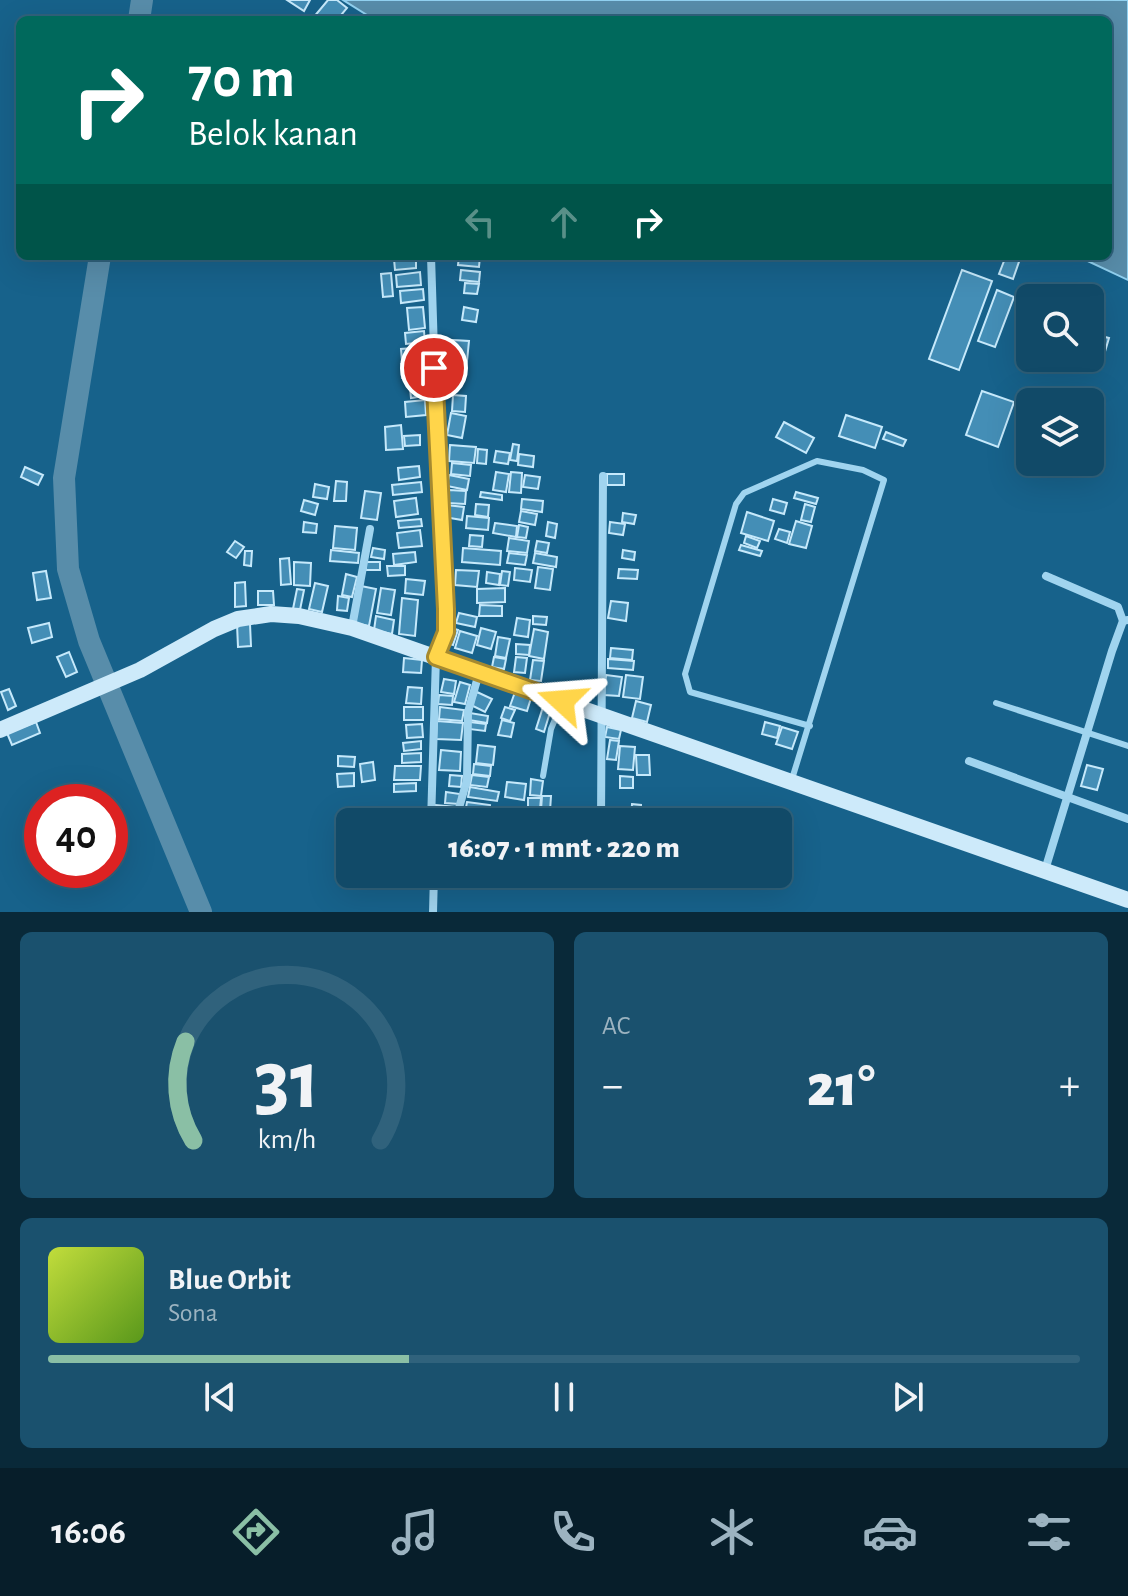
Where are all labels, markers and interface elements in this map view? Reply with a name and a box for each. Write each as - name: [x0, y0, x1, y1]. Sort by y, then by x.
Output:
- icon: right: [56, 48, 160, 152]
- text: 70 m: [188, 51, 295, 107]
- text: Belok kanan: [188, 116, 358, 152]
- icon: left: [458, 200, 502, 244]
- icon: ahead: [542, 200, 586, 244]
- icon: right: [626, 200, 670, 244]
- map controls: [1016, 284, 1104, 476]
- button: search: [1016, 284, 1104, 372]
- pin: [400, 334, 468, 402]
- icon: arrive: [412, 346, 456, 390]
- button: layers: [1016, 388, 1104, 476]
- position arrow: [520, 659, 604, 743]
- speed limit sign: 40: [24, 784, 128, 888]
- text: 16:07 · 1 mnt · 220 m: [448, 833, 680, 863]
- text: AC: [602, 1013, 630, 1039]
- text: 31: [254, 1040, 320, 1124]
- text: 21°: [807, 1057, 875, 1117]
- text: −: [602, 1064, 623, 1108]
- text: +: [1059, 1064, 1080, 1108]
- text: km/h: [258, 1125, 316, 1154]
- text: Blue Orbit: [168, 1265, 291, 1295]
- text: Sona: [168, 1300, 218, 1326]
- icon: previous: [198, 1375, 242, 1419]
- icon: pause: [542, 1375, 586, 1419]
- icon: next: [886, 1375, 930, 1419]
- icon: directions: [228, 1504, 284, 1560]
- icon: music: [387, 1504, 443, 1560]
- icon: phone: [545, 1504, 601, 1560]
- icon: climate: [704, 1504, 760, 1560]
- icon: car: [862, 1504, 918, 1560]
- icon: filters: [1021, 1504, 1077, 1560]
- text: 16:06: [51, 1514, 126, 1550]

